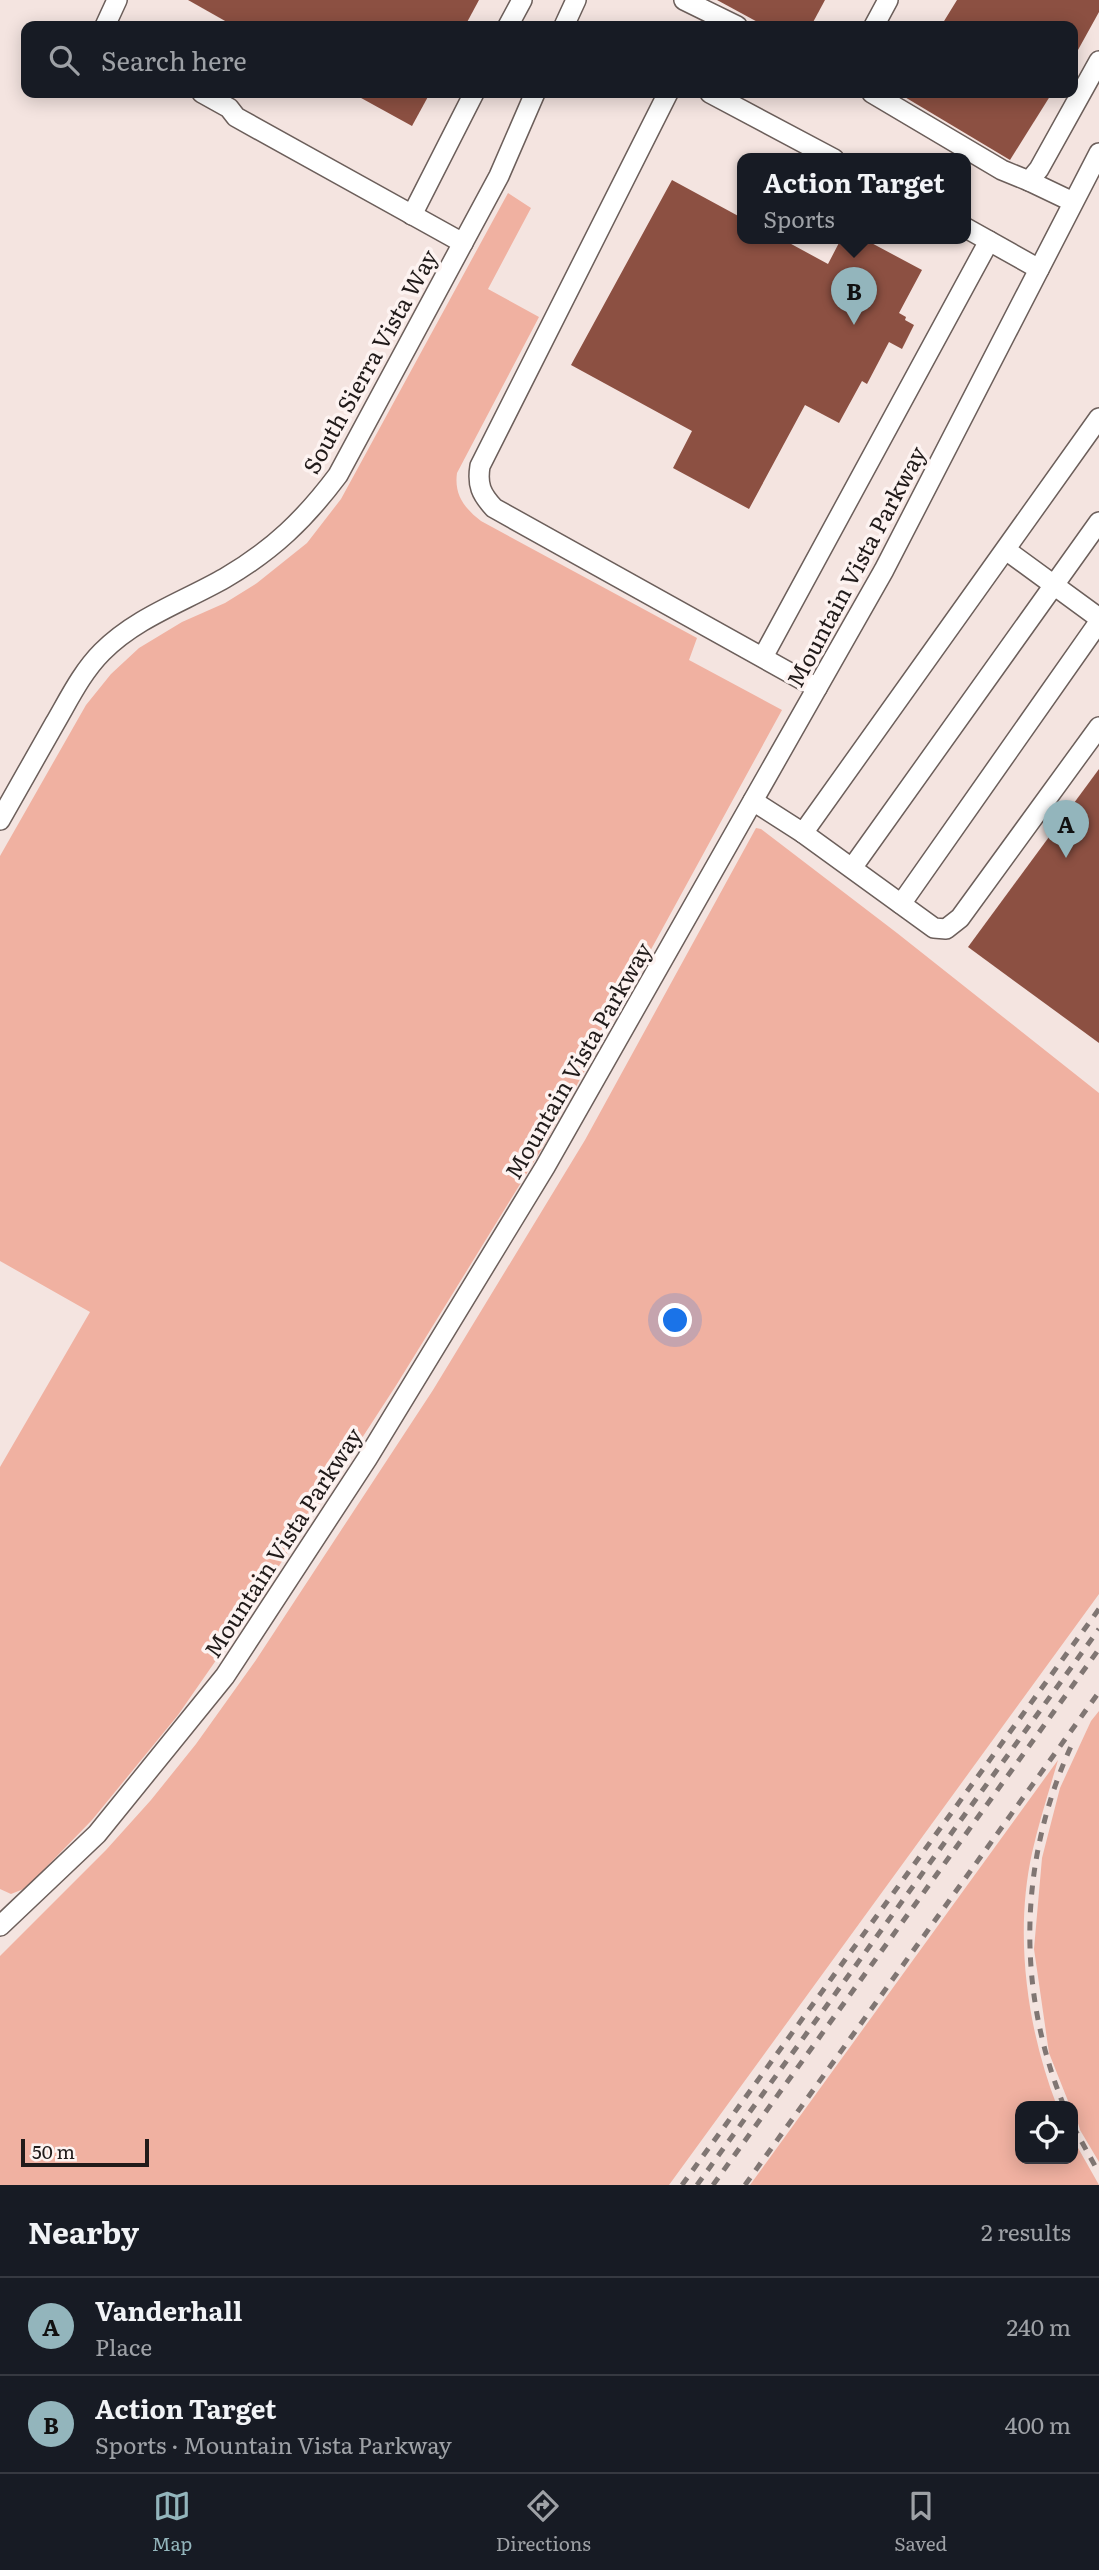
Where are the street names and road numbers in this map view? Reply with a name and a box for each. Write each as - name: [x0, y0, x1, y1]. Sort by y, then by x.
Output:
- street label: South Sierra Vista Way: [293, 242, 445, 479]
- street label: Mountain Vista Parkway: [777, 439, 933, 693]
- street label: Mountain Vista Parkway: [495, 935, 659, 1185]
- street label: Mountain Vista Parkway: [195, 1419, 370, 1664]

